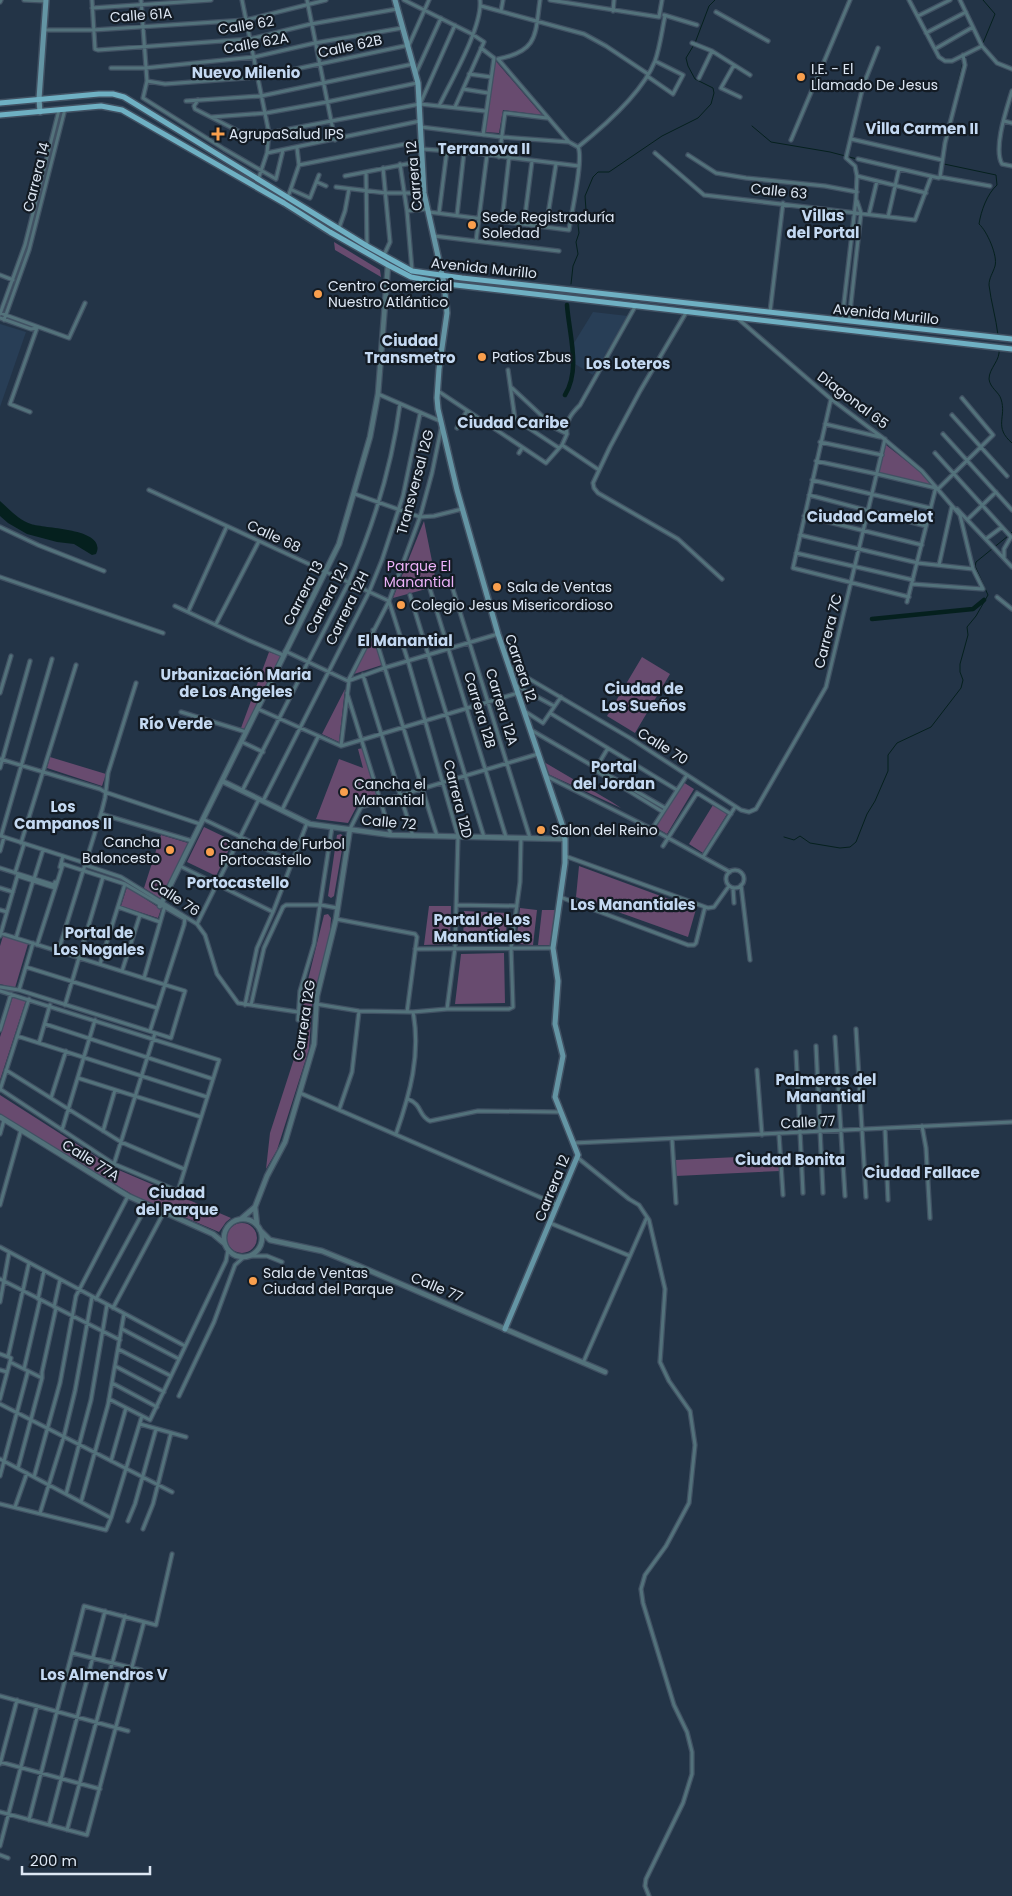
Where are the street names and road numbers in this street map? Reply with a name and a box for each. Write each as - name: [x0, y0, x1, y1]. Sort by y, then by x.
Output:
- street label: Calle 61A: [109, 3, 173, 27]
- street label: Calle 62: [217, 11, 275, 39]
- street label: Calle 62A: [222, 27, 290, 59]
- street label: Calle 62B: [316, 29, 384, 63]
- street label: Carrera 14: [18, 140, 54, 214]
- street label: Carrera 12: [401, 140, 427, 212]
- street label: Calle 63: [750, 178, 808, 204]
- street label: Avenida Murillo: [430, 252, 538, 284]
- street label: Avenida Murillo: [832, 298, 940, 330]
- street label: Diagonal 65: [813, 367, 893, 433]
- street label: Transversal 12G: [391, 427, 439, 537]
- street label: Calle 68: [244, 515, 304, 557]
- street label: Carrera 13: [278, 557, 328, 629]
- street label: Carrera 12J: [300, 559, 354, 637]
- street label: Carrera 12H: [320, 568, 374, 648]
- street label: Carrera 7C: [809, 592, 847, 670]
- street label: Carrera 12: [500, 631, 542, 705]
- street label: Carrera 12A: [481, 666, 523, 748]
- street label: Carrera 12B: [459, 669, 501, 751]
- street label: Calle 70: [634, 723, 692, 769]
- street label: Carrera 12D: [439, 758, 477, 840]
- street label: Calle 72: [361, 810, 417, 834]
- street label: Calle 76: [146, 873, 204, 921]
- street label: Carrera 12G: [288, 978, 320, 1062]
- street label: Calle 77: [780, 1111, 836, 1133]
- street label: Calle 77A: [58, 1134, 124, 1186]
- street label: Carrera 12: [530, 1152, 574, 1224]
- street label: Calle 77: [408, 1267, 466, 1307]

